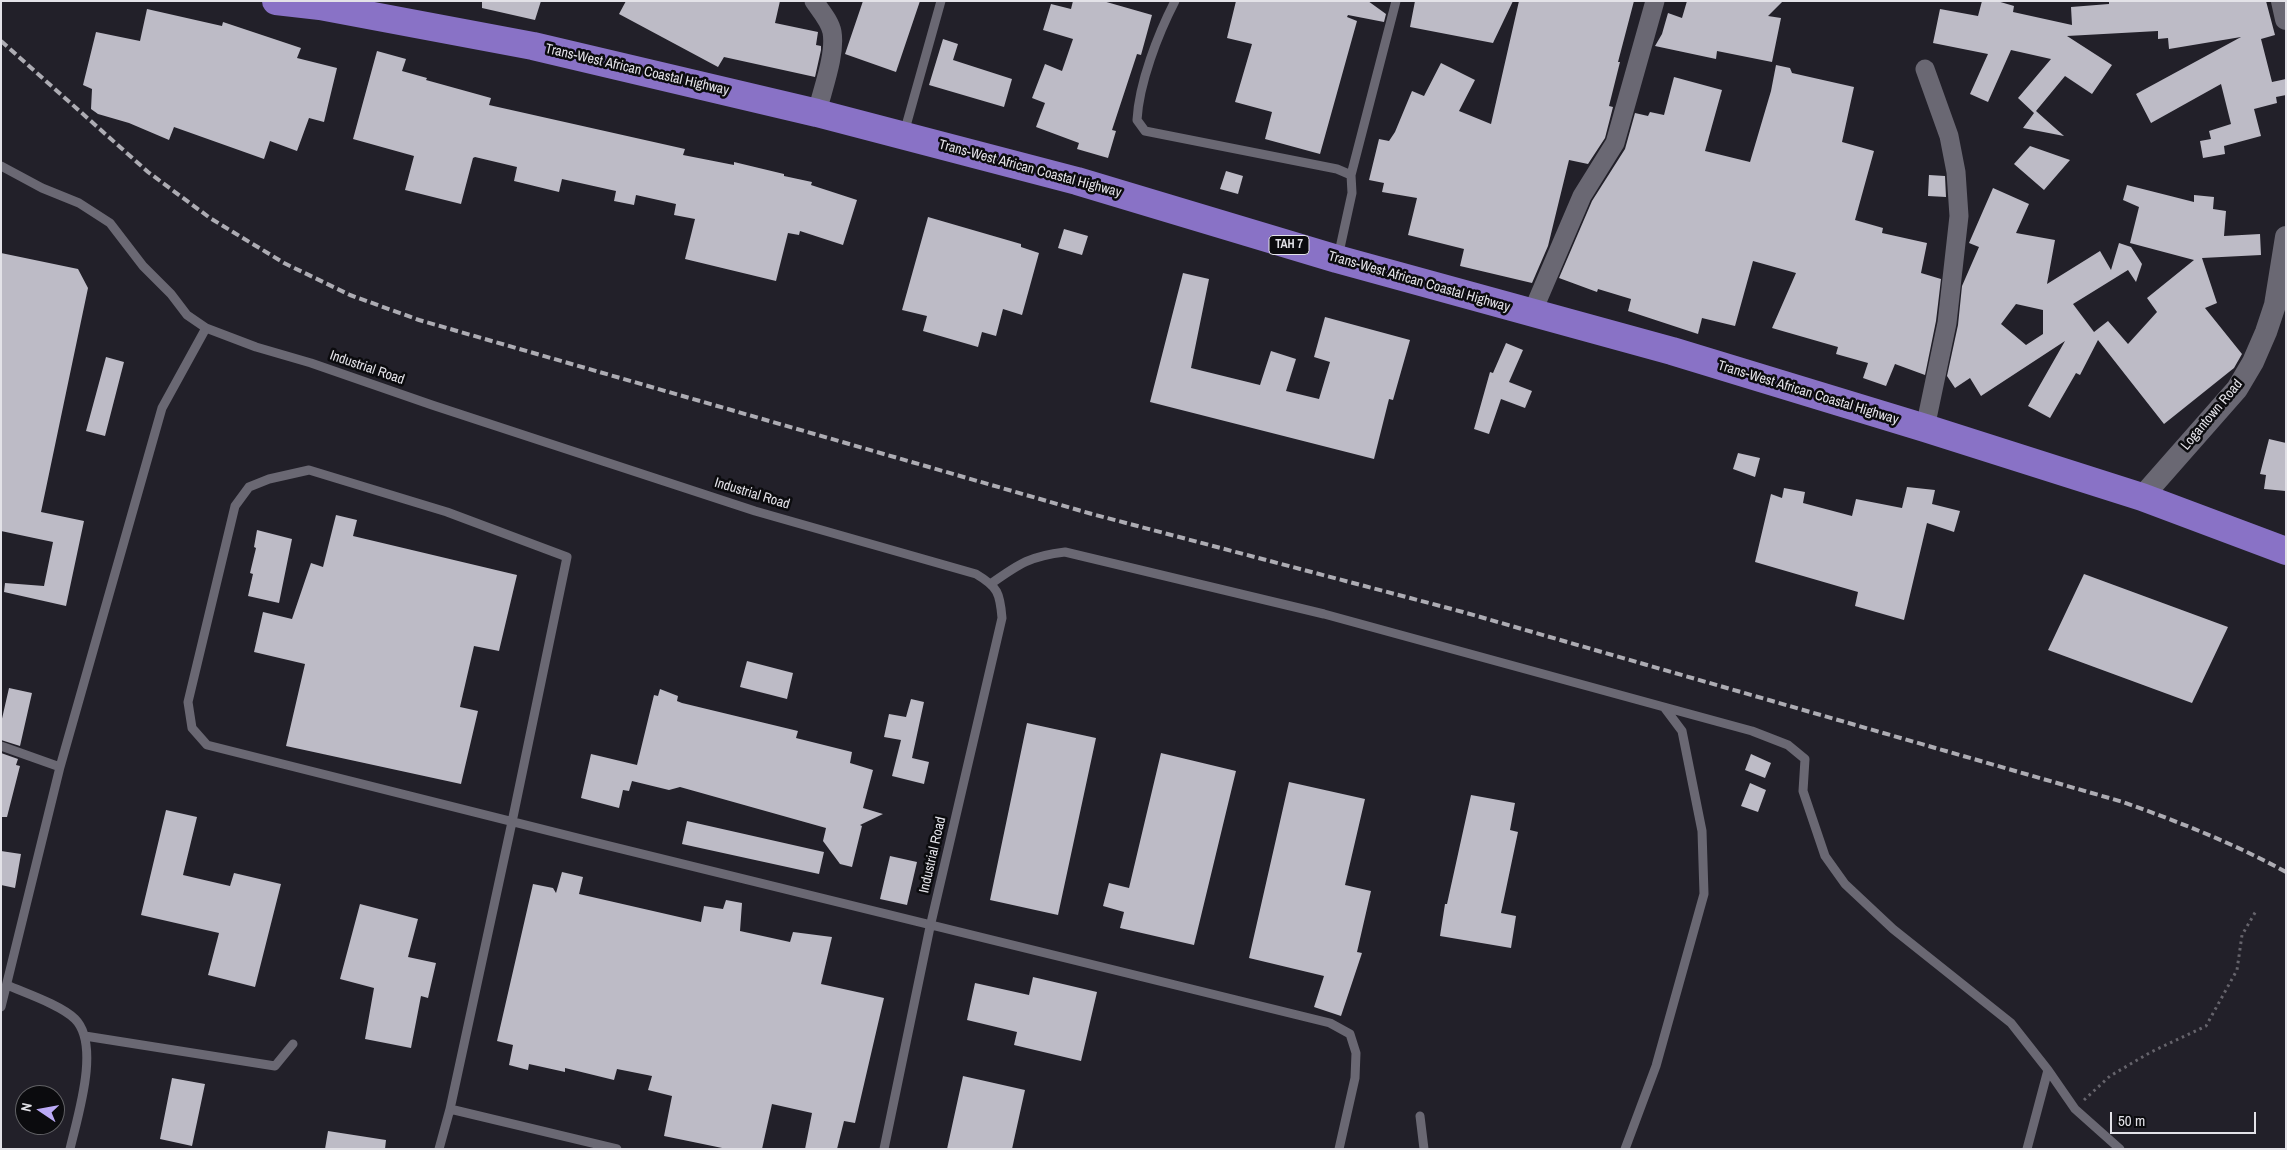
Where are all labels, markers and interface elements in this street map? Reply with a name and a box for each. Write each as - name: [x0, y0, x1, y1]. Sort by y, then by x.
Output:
- street label: Trans-West African Coastal Highway: [543, 41, 731, 99]
- street label: Trans-West African Coastal Highway: [937, 137, 1123, 201]
- road number: TAH 7: [1269, 236, 1309, 254]
- street label: Trans-West African Coastal Highway: [1326, 248, 1512, 316]
- street label: Industrial Road: [327, 347, 407, 389]
- street label: Trans-West African Coastal Highway: [1716, 357, 1900, 429]
- street label: Logantown Road: [2178, 376, 2246, 454]
- street label: Industrial Road: [712, 475, 792, 513]
- street label: Industrial Road: [916, 815, 950, 895]
- north arrow: [15, 1085, 65, 1135]
- text: N: [17, 1101, 36, 1113]
- scale bar: [2112, 1102, 2258, 1134]
- text: 50 m: [2118, 1110, 2145, 1131]

